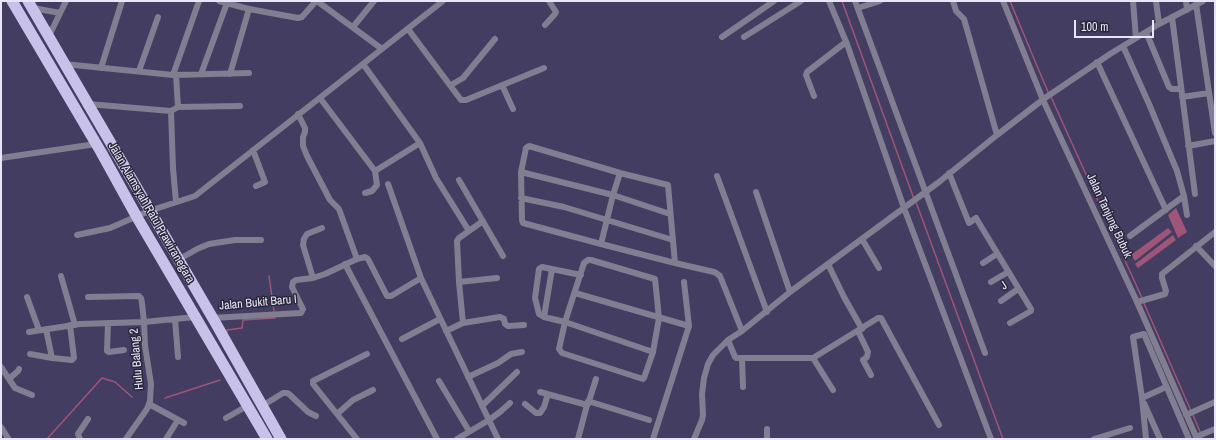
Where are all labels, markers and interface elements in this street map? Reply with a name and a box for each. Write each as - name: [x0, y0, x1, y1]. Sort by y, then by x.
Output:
- scale bar: [1076, 12, 1156, 38]
- text: 100 m: [1081, 19, 1108, 35]
- street label: Jalan Alamsyah Ratu Prawiranegara: [105, 140, 197, 286]
- street label: Jalan Tanjung Bubuk: [1083, 171, 1135, 261]
- street label: J: [998, 279, 1010, 293]
- street label: Jalan Bukit Baru I: [219, 292, 297, 314]
- street label: Hulu Balang 2: [127, 328, 147, 390]

